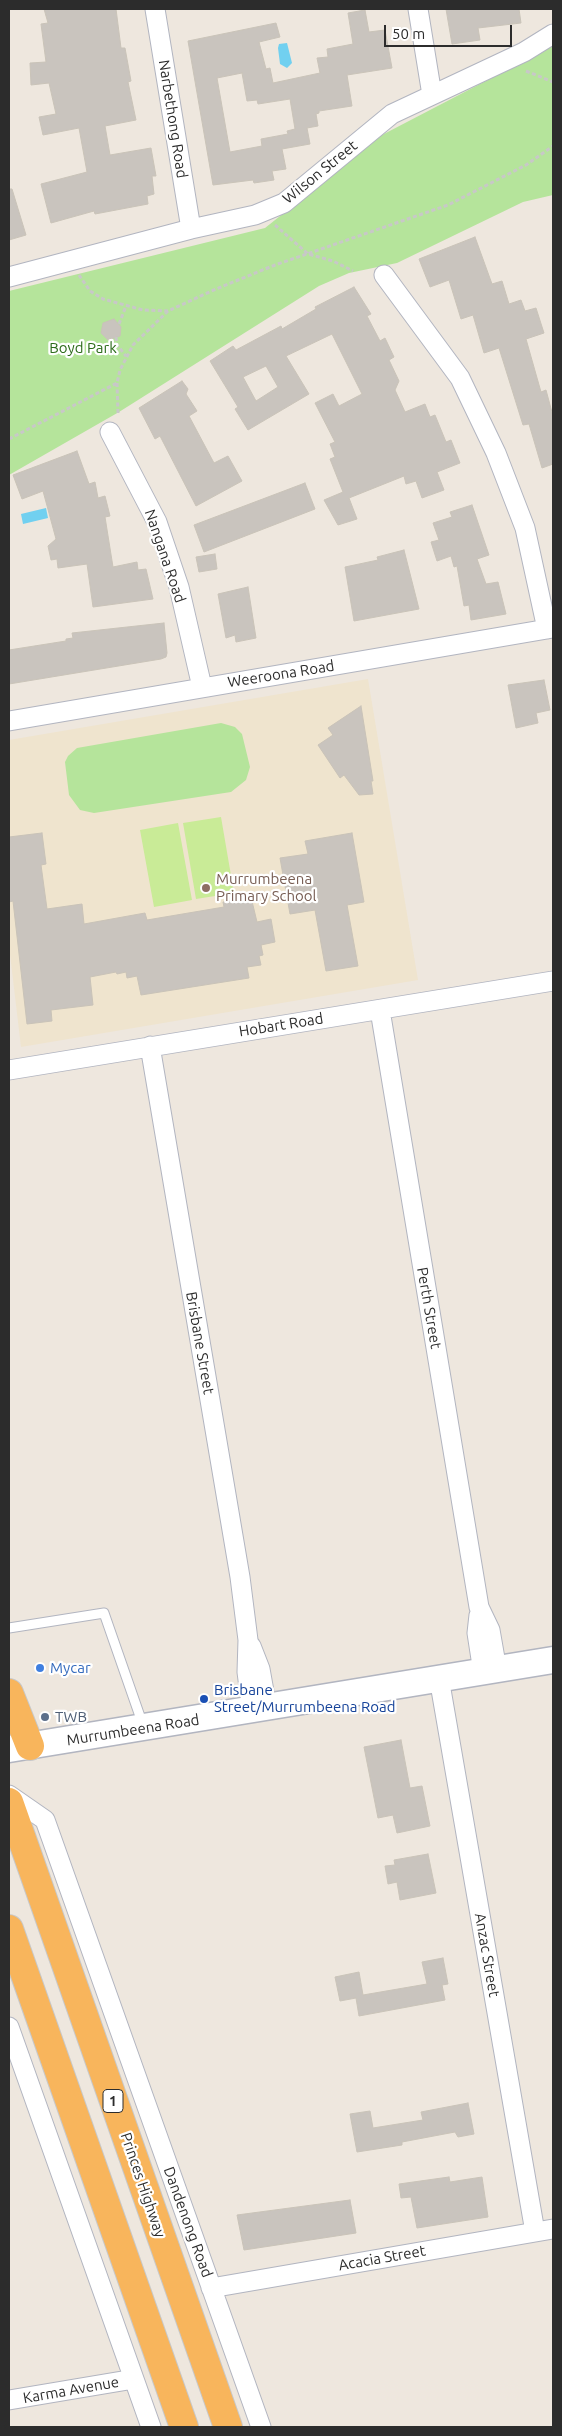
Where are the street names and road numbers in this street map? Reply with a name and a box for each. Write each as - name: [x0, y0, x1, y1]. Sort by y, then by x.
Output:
- street label: Narbethong Road: [155, 59, 191, 179]
- street label: Wilson Street: [279, 136, 361, 208]
- street label: Nangana Road: [141, 507, 189, 605]
- street label: Weeroona Road: [226, 657, 336, 691]
- street label: Hobart Road: [237, 1009, 325, 1041]
- street label: Perth Street: [413, 1266, 445, 1350]
- street label: Brisbane Street: [182, 1290, 218, 1396]
- street label: Murrumbeena Road: [65, 1711, 201, 1749]
- street label: Anzac Street: [471, 1911, 503, 1999]
- road number: 1: [103, 2090, 123, 2112]
- street label: Princes Highway: [117, 2130, 169, 2240]
- street label: Dandenong Road: [160, 2164, 216, 2280]
- street label: Acacia Street: [337, 2241, 427, 2275]
- street label: Karma Avenue: [22, 2373, 120, 2407]

